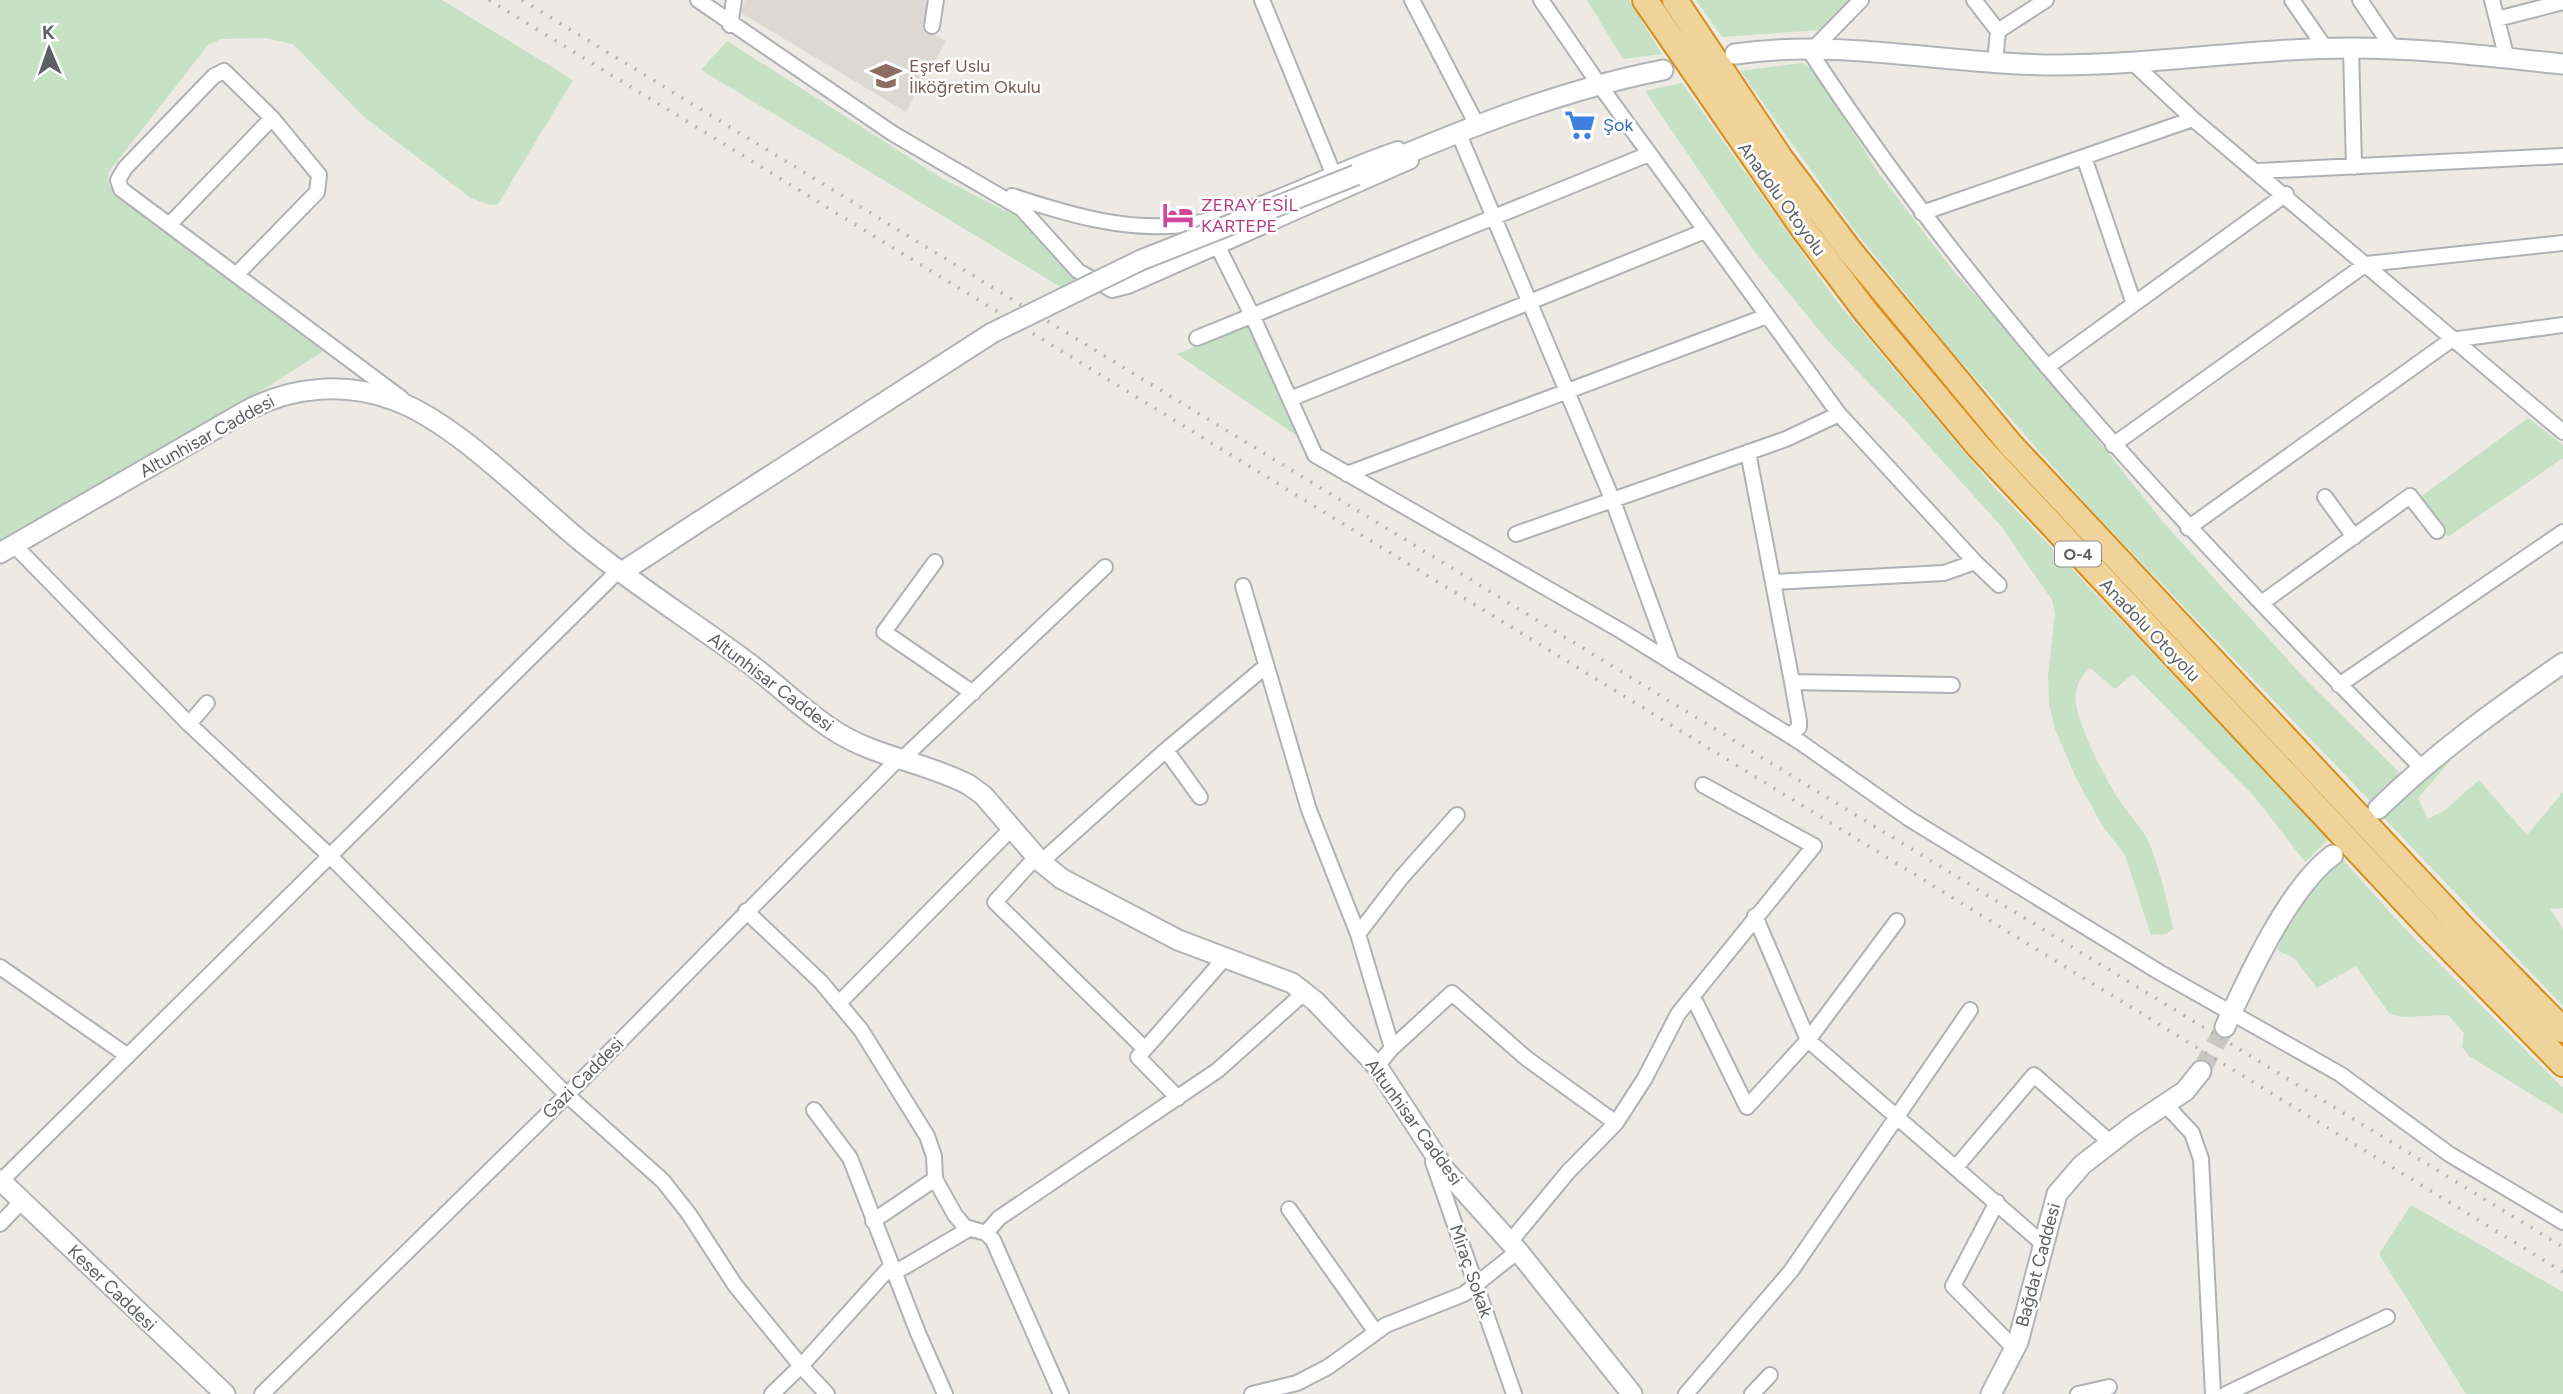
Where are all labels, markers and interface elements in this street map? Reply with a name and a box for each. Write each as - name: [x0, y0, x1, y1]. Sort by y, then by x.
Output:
- north arrow: [14, 14, 84, 84]
- text: K: [42, 21, 55, 44]
- place label: Eşref Uslu İlköğretim Okulu: [909, 55, 1041, 98]
- school or university icon: Eşref Uslu İlköğretim Okulu: [869, 59, 903, 93]
- supermarket icon: Şok: [1563, 108, 1597, 142]
- place label: Şok: [1603, 114, 1633, 136]
- street label: Anadolu Otoyolu: [1733, 138, 1831, 260]
- place label: ZERAY ESİL KARTEPE: [1201, 194, 1298, 237]
- hotel icon: ZERAY ESİL KARTEPE: [1161, 198, 1195, 232]
- street label: Altunhisar Caddesi: [136, 390, 278, 482]
- road number: O-4: [2055, 541, 2101, 566]
- street label: Anadolu Otoyolu: [2095, 574, 2205, 686]
- street label: Altunhisar Caddesi: [704, 628, 838, 736]
- street label: Gazi Caddesi: [538, 1033, 628, 1123]
- street label: Altunhisar Caddesi: [1361, 1054, 1467, 1190]
- street label: Bağdat Caddesi: [2011, 1201, 2065, 1329]
- street label: Miraç Sokak: [1445, 1222, 1497, 1321]
- street label: Keser Caddesi: [63, 1240, 161, 1336]

